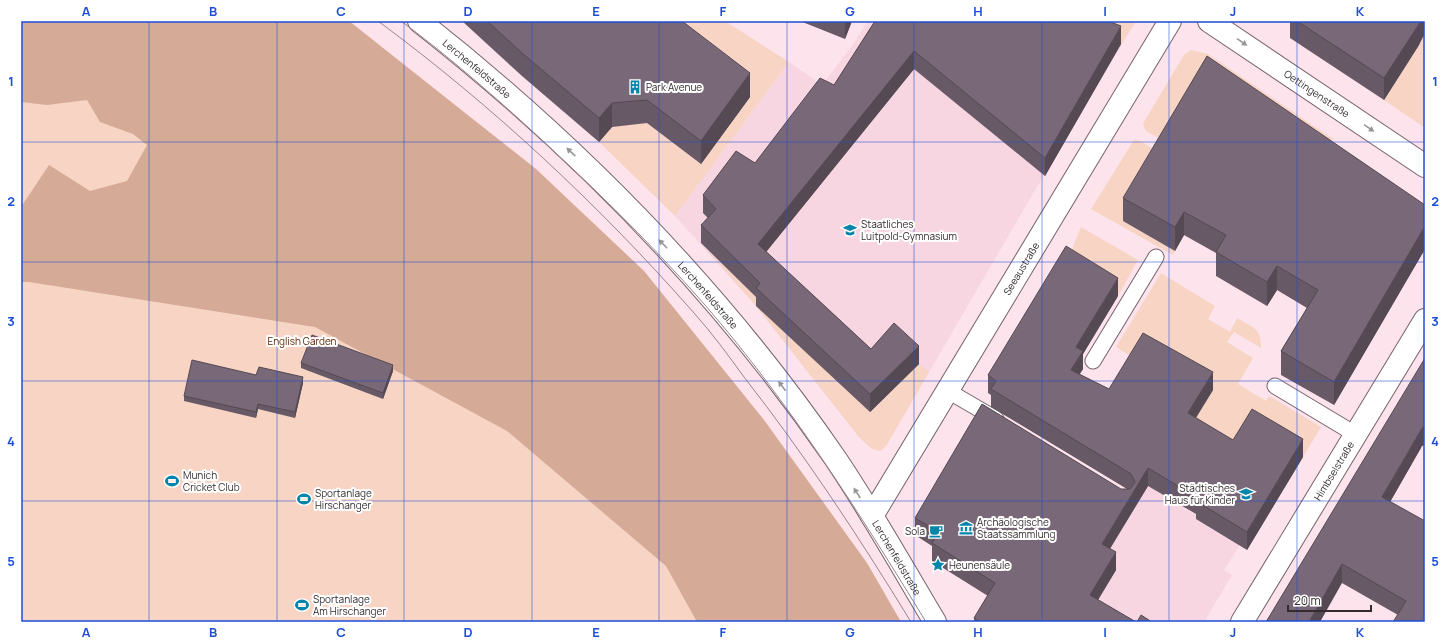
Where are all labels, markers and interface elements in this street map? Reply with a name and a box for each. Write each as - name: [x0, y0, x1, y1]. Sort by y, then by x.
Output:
- text: A: [82, 2, 91, 20]
- text: B: [209, 2, 217, 20]
- text: C: [336, 2, 346, 20]
- text: D: [463, 2, 473, 20]
- text: E: [592, 2, 600, 20]
- text: F: [720, 2, 727, 20]
- text: G: [845, 2, 855, 20]
- text: H: [973, 2, 983, 20]
- text: I: [1103, 2, 1107, 20]
- text: J: [1230, 2, 1236, 20]
- text: K: [1356, 2, 1365, 20]
- street label: Lerchenfeldstraße: [440, 36, 514, 101]
- one-way arrow: [1236, 38, 1247, 46]
- street label: Oettingenstraße: [1281, 66, 1353, 121]
- text: 1: [8, 72, 14, 90]
- text: 1: [1432, 72, 1438, 90]
- building icon: Park Avenue: [627, 79, 643, 95]
- place label: Park Avenue: [646, 80, 702, 94]
- one-way arrow: [1364, 124, 1374, 132]
- one-way arrow: [566, 147, 576, 157]
- text: 2: [7, 192, 15, 210]
- text: 2: [1431, 192, 1439, 210]
- place label: Staatliches Luitpold-Gymnasium: [861, 217, 957, 243]
- school or university icon: Staatliches Luitpold-Gymnasium: [842, 222, 858, 238]
- one-way arrow: [658, 239, 668, 249]
- street label: Seeaustraße: [1000, 239, 1042, 297]
- street label: Lerchenfeldstraße: [675, 258, 741, 332]
- text: 3: [7, 312, 15, 330]
- text: 3: [1431, 312, 1439, 330]
- park label: English Garden: [267, 334, 337, 348]
- one-way arrow: [778, 381, 787, 392]
- text: 4: [7, 432, 15, 450]
- text: 4: [1431, 432, 1439, 450]
- street label: Himbselstraße: [1310, 438, 1357, 503]
- place label: Munich Cricket Club: [183, 468, 240, 494]
- sports icon: Munich Cricket Club: [164, 473, 180, 489]
- place label: Städtisches Haus für Kinder: [1165, 481, 1235, 507]
- place label: Sportanlage Hirschanger: [315, 486, 372, 512]
- school or university icon: Städtisches Haus für Kinder: [1238, 486, 1254, 502]
- one-way arrow: [853, 488, 861, 498]
- sports icon: Sportanlage Hirschanger: [296, 491, 312, 507]
- place label: Archäologische Staatssammlung: [977, 515, 1056, 541]
- street label: Lerchenfeldstraße: [869, 517, 925, 598]
- museum icon: Archäologische Staatssammlung: [958, 520, 974, 536]
- cafe icon: Sola: [928, 523, 944, 539]
- place label: Sola: [905, 524, 925, 538]
- text: 5: [7, 552, 15, 570]
- text: 5: [1431, 552, 1439, 570]
- place icon: Heunensäule: [930, 557, 946, 573]
- place label: Heunensäule: [949, 558, 1010, 572]
- scale bar: [1288, 587, 1371, 613]
- place label: Sportanlage Am Hirschanger: [313, 592, 386, 618]
- text: 20 m: [1294, 592, 1321, 609]
- sports icon: Sportanlage Am Hirschanger: [294, 597, 310, 613]
- text: A: [82, 623, 91, 641]
- text: B: [209, 623, 217, 641]
- text: C: [336, 623, 346, 641]
- text: D: [463, 623, 473, 641]
- text: E: [592, 623, 600, 641]
- text: F: [720, 623, 727, 641]
- text: G: [845, 623, 855, 641]
- text: H: [973, 623, 983, 641]
- text: I: [1103, 623, 1107, 641]
- text: J: [1230, 623, 1236, 641]
- text: K: [1356, 623, 1365, 641]

